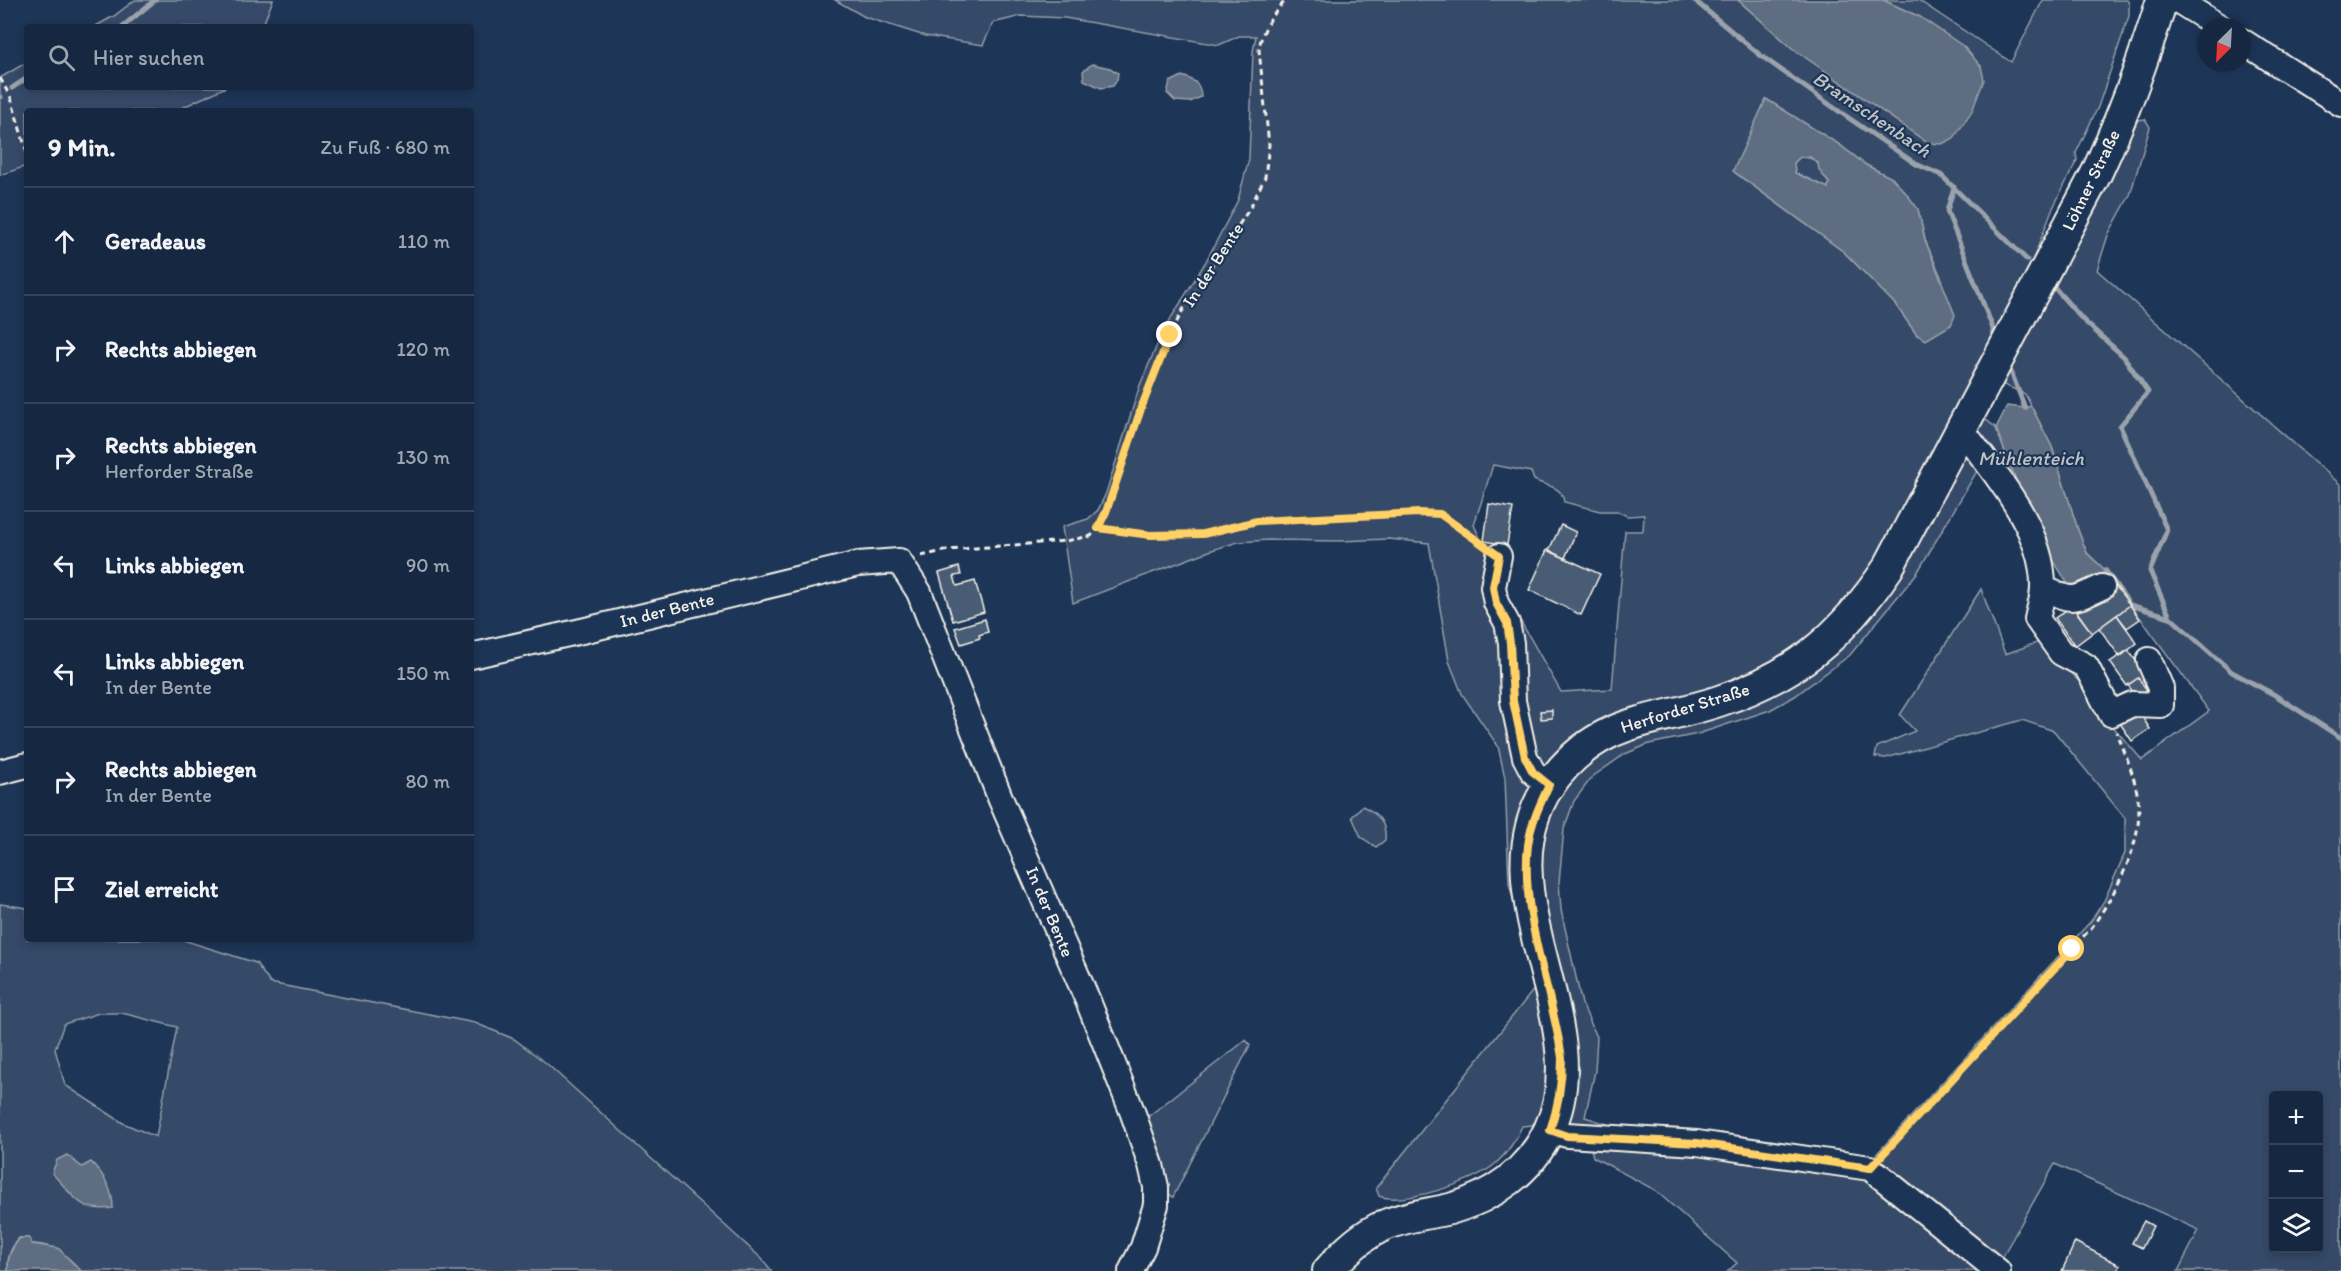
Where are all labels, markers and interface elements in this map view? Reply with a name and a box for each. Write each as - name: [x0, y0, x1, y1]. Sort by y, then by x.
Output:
- north arrow: [2197, 18, 2251, 72]
- search box: [24, 24, 474, 90]
- icon: search: [45, 41, 78, 74]
- text: Hier suchen: [93, 44, 204, 71]
- water label: Bramschenbach: [1808, 66, 1936, 163]
- street label: Löhner Straße: [2057, 126, 2125, 234]
- text: 9 Min.: [48, 131, 116, 163]
- text: Zu Fuß · 680 m: [321, 135, 450, 159]
- street label: In der Bente: [1178, 219, 1248, 311]
- icon: ahead: [48, 225, 81, 258]
- text: Geradeaus: [105, 228, 206, 255]
- text: 110 m: [398, 229, 450, 253]
- route end: [1156, 321, 1182, 347]
- icon: right: [48, 333, 81, 366]
- text: Rechts abbiegen: [105, 336, 257, 363]
- text: 120 m: [397, 337, 450, 361]
- text: Rechts abbiegen: [105, 432, 257, 459]
- icon: right: [48, 441, 81, 474]
- text: 130 m: [396, 445, 450, 469]
- water label: Mühlenteich: [1978, 446, 2084, 470]
- text: Herforder Straße: [105, 459, 254, 483]
- icon: left: [48, 549, 81, 582]
- text: Links abbiegen: [105, 552, 244, 579]
- text: 90 m: [406, 553, 450, 577]
- street label: In der Bente: [618, 588, 716, 632]
- text: Links abbiegen: [105, 648, 244, 675]
- icon: left: [48, 657, 81, 690]
- text: 150 m: [397, 661, 450, 685]
- text: In der Bente: [105, 675, 212, 699]
- street label: Herforder Straße: [1618, 678, 1752, 738]
- text: Rechts abbiegen: [105, 756, 257, 783]
- icon: right: [48, 765, 81, 798]
- text: 80 m: [405, 769, 450, 793]
- text: In der Bente: [105, 783, 212, 807]
- street label: In der Bente: [1021, 863, 1079, 961]
- icon: arrive: [48, 873, 81, 906]
- text: Ziel erreicht: [105, 876, 218, 903]
- route start: [2058, 935, 2084, 961]
- map controls: [2269, 1091, 2323, 1253]
- button: +: [2269, 1091, 2323, 1145]
- button: −: [2269, 1145, 2323, 1199]
- button: layers: [2269, 1199, 2323, 1253]

